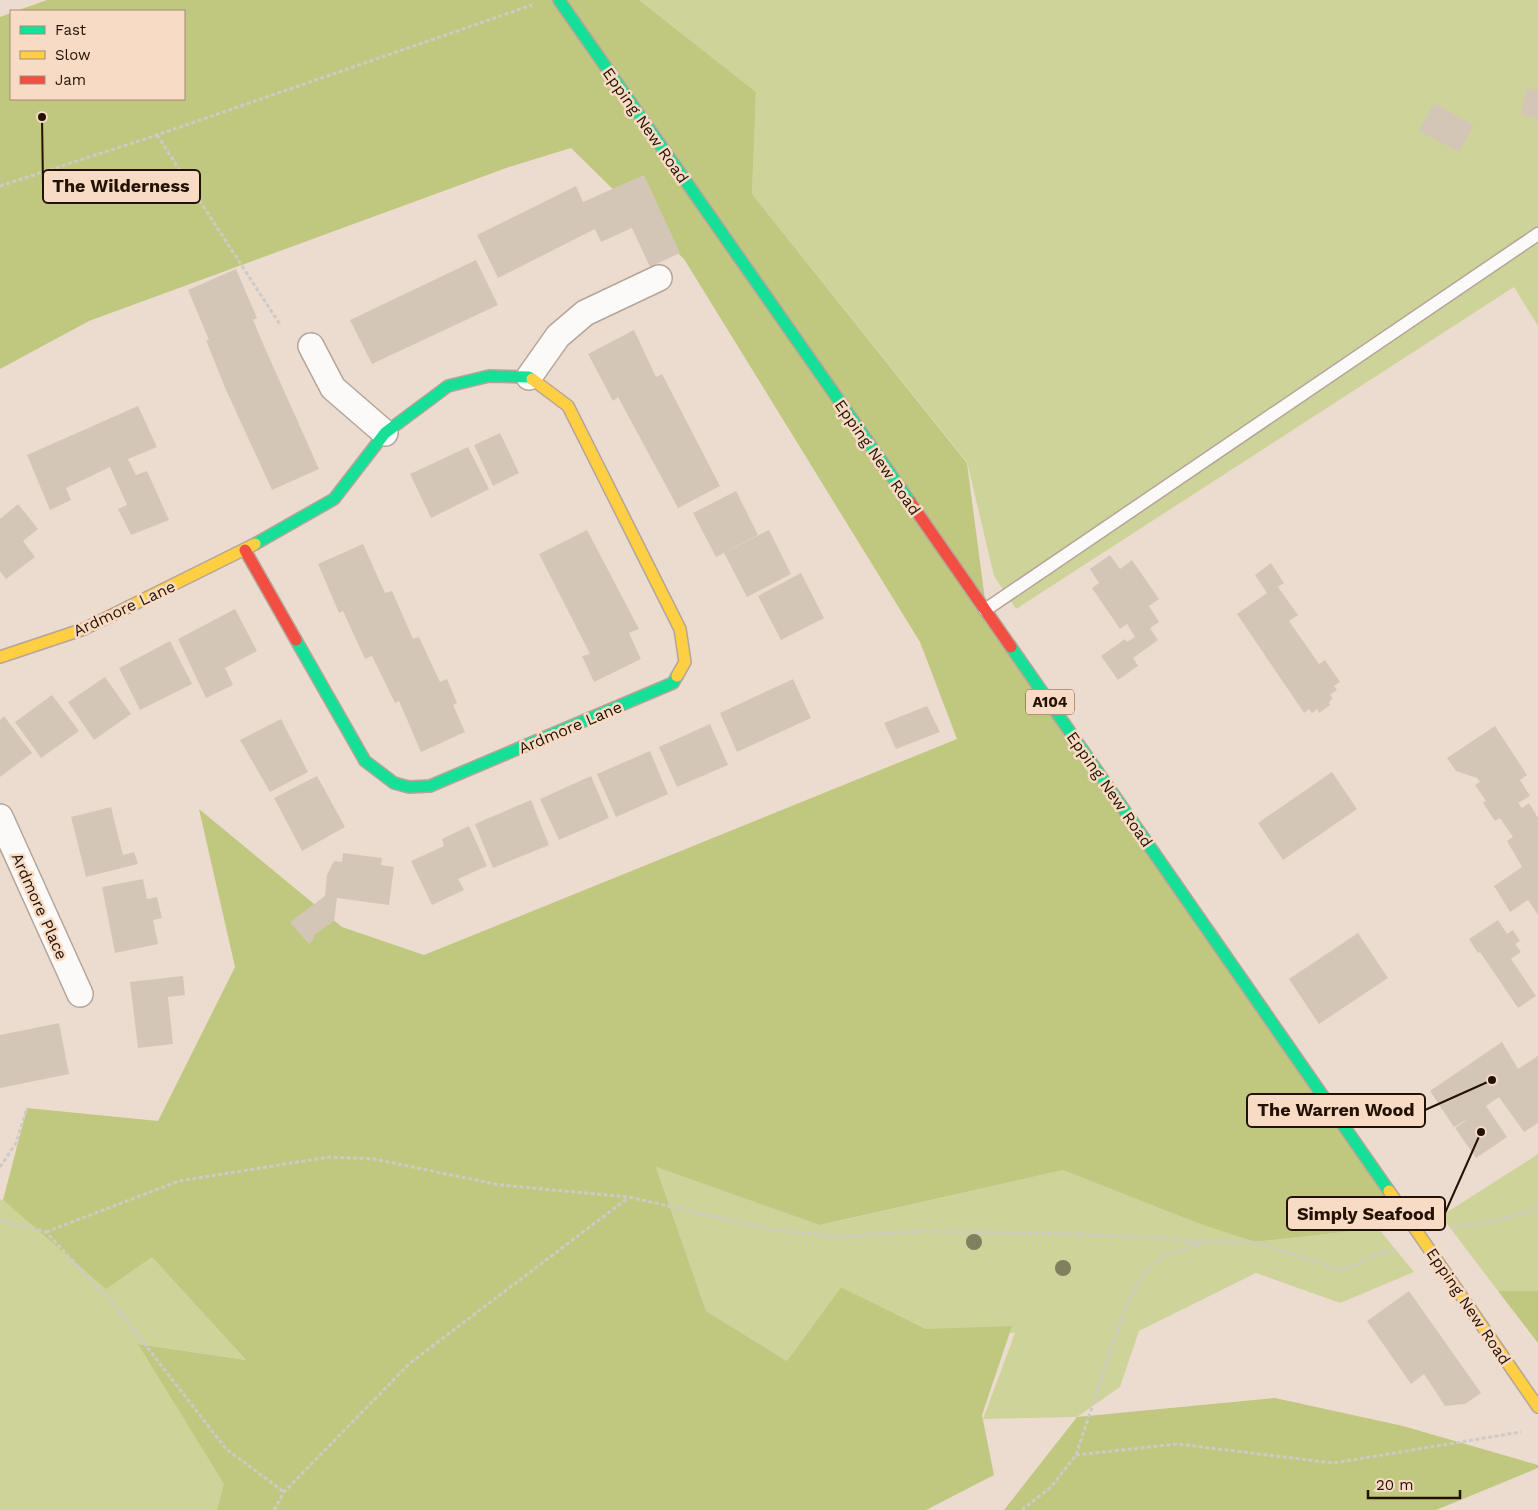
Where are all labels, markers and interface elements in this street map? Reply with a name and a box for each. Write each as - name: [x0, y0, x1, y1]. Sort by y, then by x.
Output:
- legend: [10, 10, 185, 100]
- text: Fast: [55, 21, 87, 39]
- text: Slow: [55, 46, 91, 64]
- street label: Epping New Road: [599, 64, 693, 187]
- text: Jam: [55, 71, 86, 89]
- callout: The Wilderness: [43, 170, 200, 203]
- text: The Wilderness: [52, 175, 190, 196]
- street label: Epping New Road: [831, 396, 925, 519]
- street label: Ardmore Lane: [70, 577, 178, 640]
- road number: A104: [1026, 690, 1074, 714]
- street label: Ardmore Lane: [516, 697, 625, 758]
- street label: Epping New Road: [1063, 728, 1157, 851]
- street label: Ardmore Place: [8, 850, 72, 962]
- callout: The Warren Wood: [1247, 1094, 1425, 1127]
- text: The Warren Wood: [1257, 1099, 1415, 1120]
- callout: Simply Seafood: [1287, 1197, 1445, 1230]
- text: Simply Seafood: [1297, 1203, 1435, 1224]
- street label: Epping New Road: [1423, 1244, 1515, 1368]
- scale bar: [1368, 1468, 1460, 1500]
- text: 20 m: [1376, 1476, 1414, 1494]

